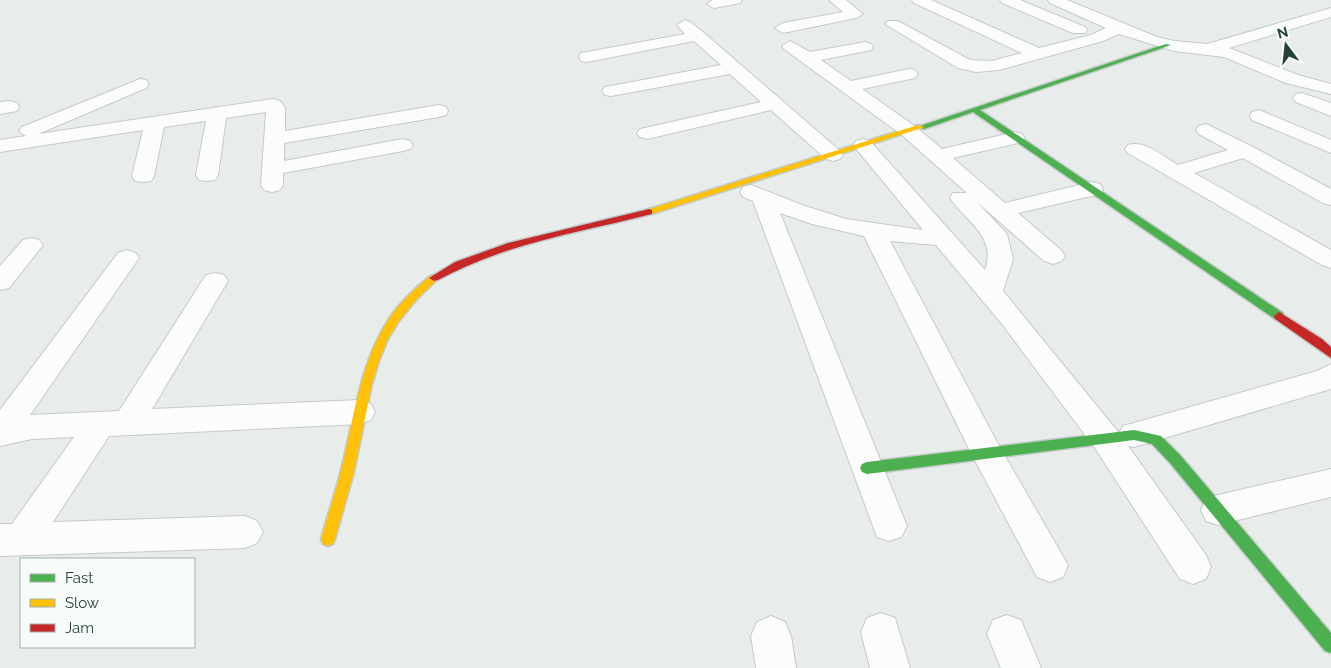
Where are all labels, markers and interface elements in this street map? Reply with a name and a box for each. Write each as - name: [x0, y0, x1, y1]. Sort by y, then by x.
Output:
- north arrow: [1261, 20, 1311, 70]
- text: N: [1275, 23, 1290, 42]
- legend: [20, 558, 195, 648]
- text: Fast: [65, 569, 93, 587]
- text: Slow: [65, 594, 99, 612]
- text: Jam: [65, 619, 94, 637]

